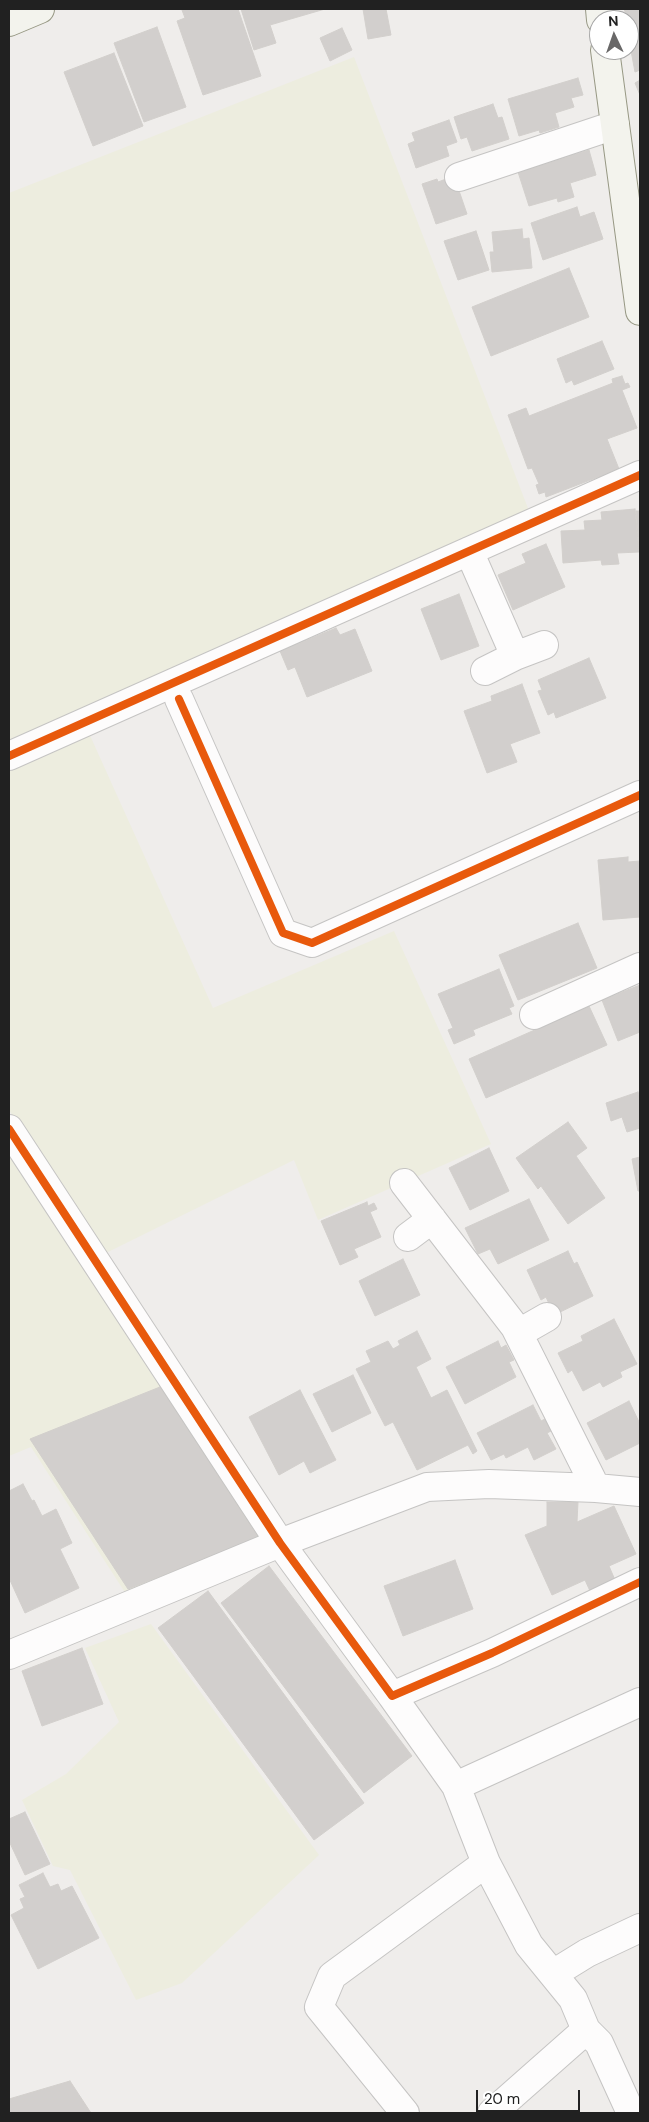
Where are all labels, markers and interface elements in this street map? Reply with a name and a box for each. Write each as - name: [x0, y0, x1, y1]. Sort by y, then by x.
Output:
- north arrow: [589, 10, 639, 60]
- text: N: [608, 12, 619, 30]
- scale bar: [479, 2080, 583, 2112]
- text: 20 m: [484, 2089, 520, 2109]

